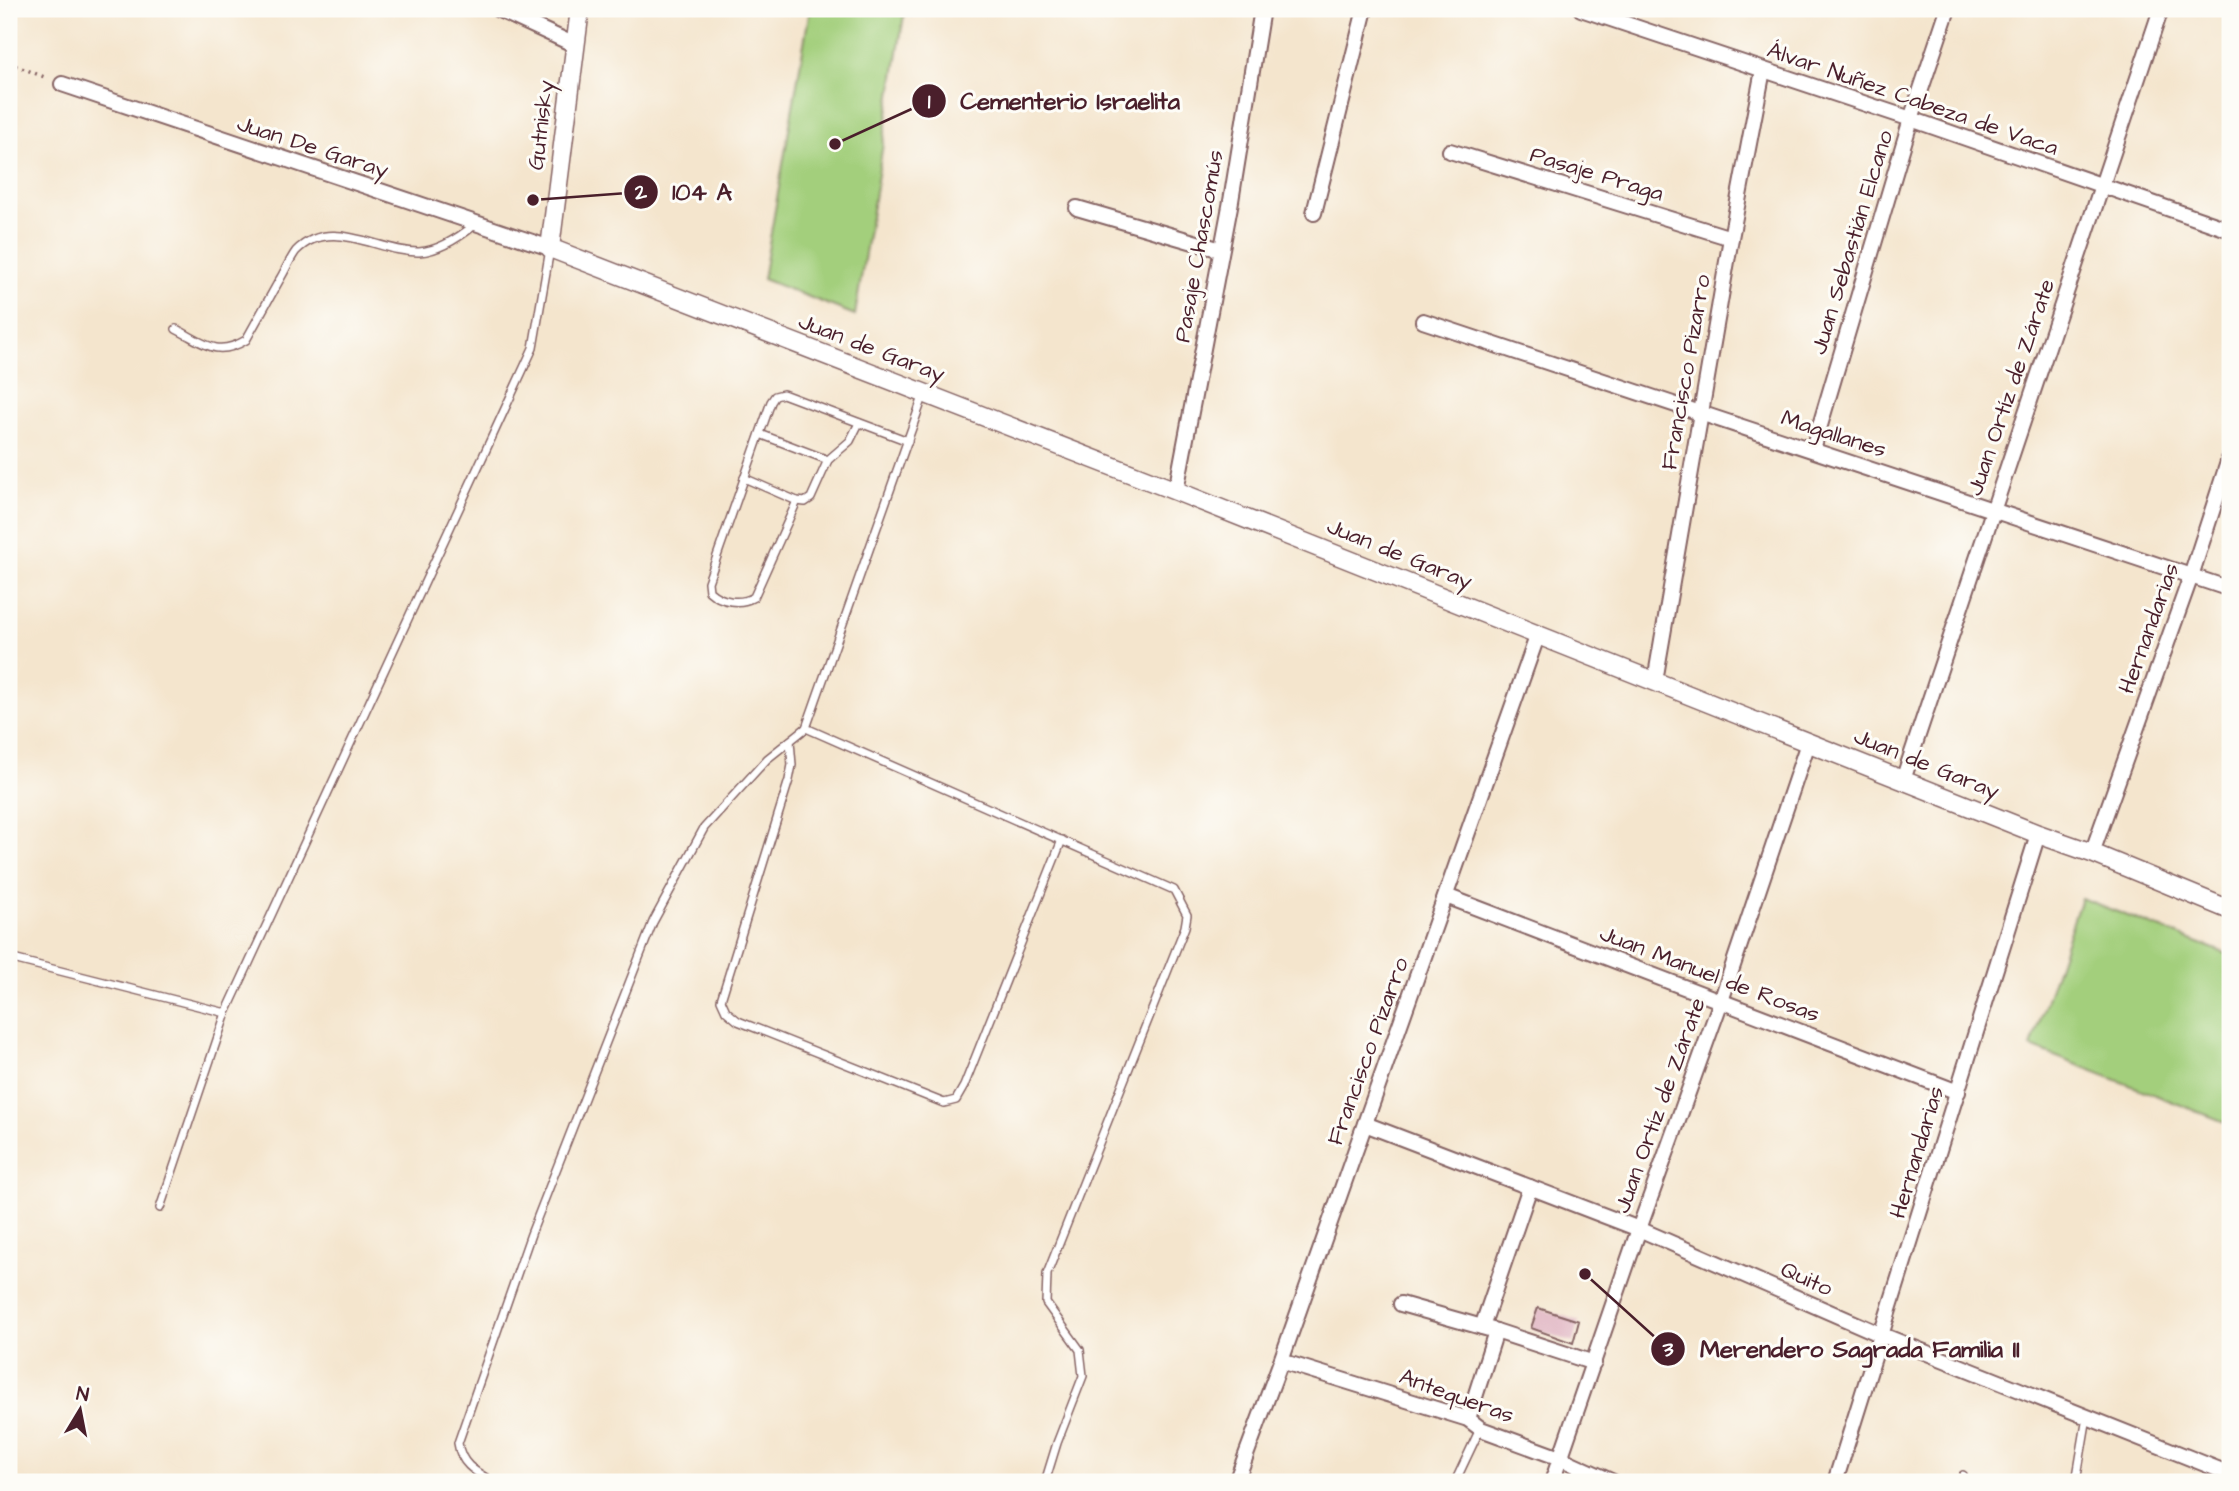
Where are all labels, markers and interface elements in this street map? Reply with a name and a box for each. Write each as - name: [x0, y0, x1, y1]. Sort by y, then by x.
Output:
- street label: Álvar Nuñez Cabeza de Vaca: [1763, 34, 2063, 164]
- street label: Gutnisky: [520, 78, 563, 172]
- callout: Cementerio Israelita: [911, 79, 1194, 124]
- text: Cementerio Israelita: [960, 85, 1181, 119]
- text: 1: [928, 87, 931, 116]
- street label: Juan De Garay: [233, 107, 393, 188]
- street label: Juan Sebastián Elcano: [1803, 126, 1901, 358]
- street label: Pasaje Praga: [1526, 138, 1668, 210]
- street label: Pasaje Chascomús: [1166, 147, 1232, 345]
- callout: 104 A: [623, 169, 746, 214]
- text: 104 A: [672, 176, 732, 210]
- text: 2: [634, 178, 648, 207]
- street label: Francisco Pizarro: [1653, 272, 1719, 472]
- street label: Juan Ortíz de Zárate: [1959, 275, 2063, 500]
- street label: Juan de Garay: [793, 305, 950, 392]
- street label: Magallanes: [1777, 402, 1890, 467]
- street label: Juan de Garay: [1322, 510, 1478, 599]
- street label: Hernandarias: [2111, 559, 2187, 698]
- street label: Juan de Garay: [1849, 720, 2005, 809]
- street label: Juan Manuel de Rosas: [1595, 917, 1824, 1031]
- street label: Francisco Pizarro: [1319, 953, 1417, 1150]
- street label: Juan Ortíz de Zárate: [1606, 993, 1714, 1217]
- street label: Hernandarias: [1882, 1082, 1952, 1222]
- street label: Quito: [1776, 1253, 1838, 1304]
- callout: Merendero Sagrada Familia II: [1651, 1326, 2034, 1371]
- text: Merendero Sagrada Familia II: [1700, 1333, 2020, 1368]
- text: 3: [1662, 1335, 1674, 1364]
- street label: Antequeras: [1395, 1360, 1518, 1431]
- north arrow: [46, 1376, 116, 1446]
- text: N: [74, 1380, 91, 1409]

